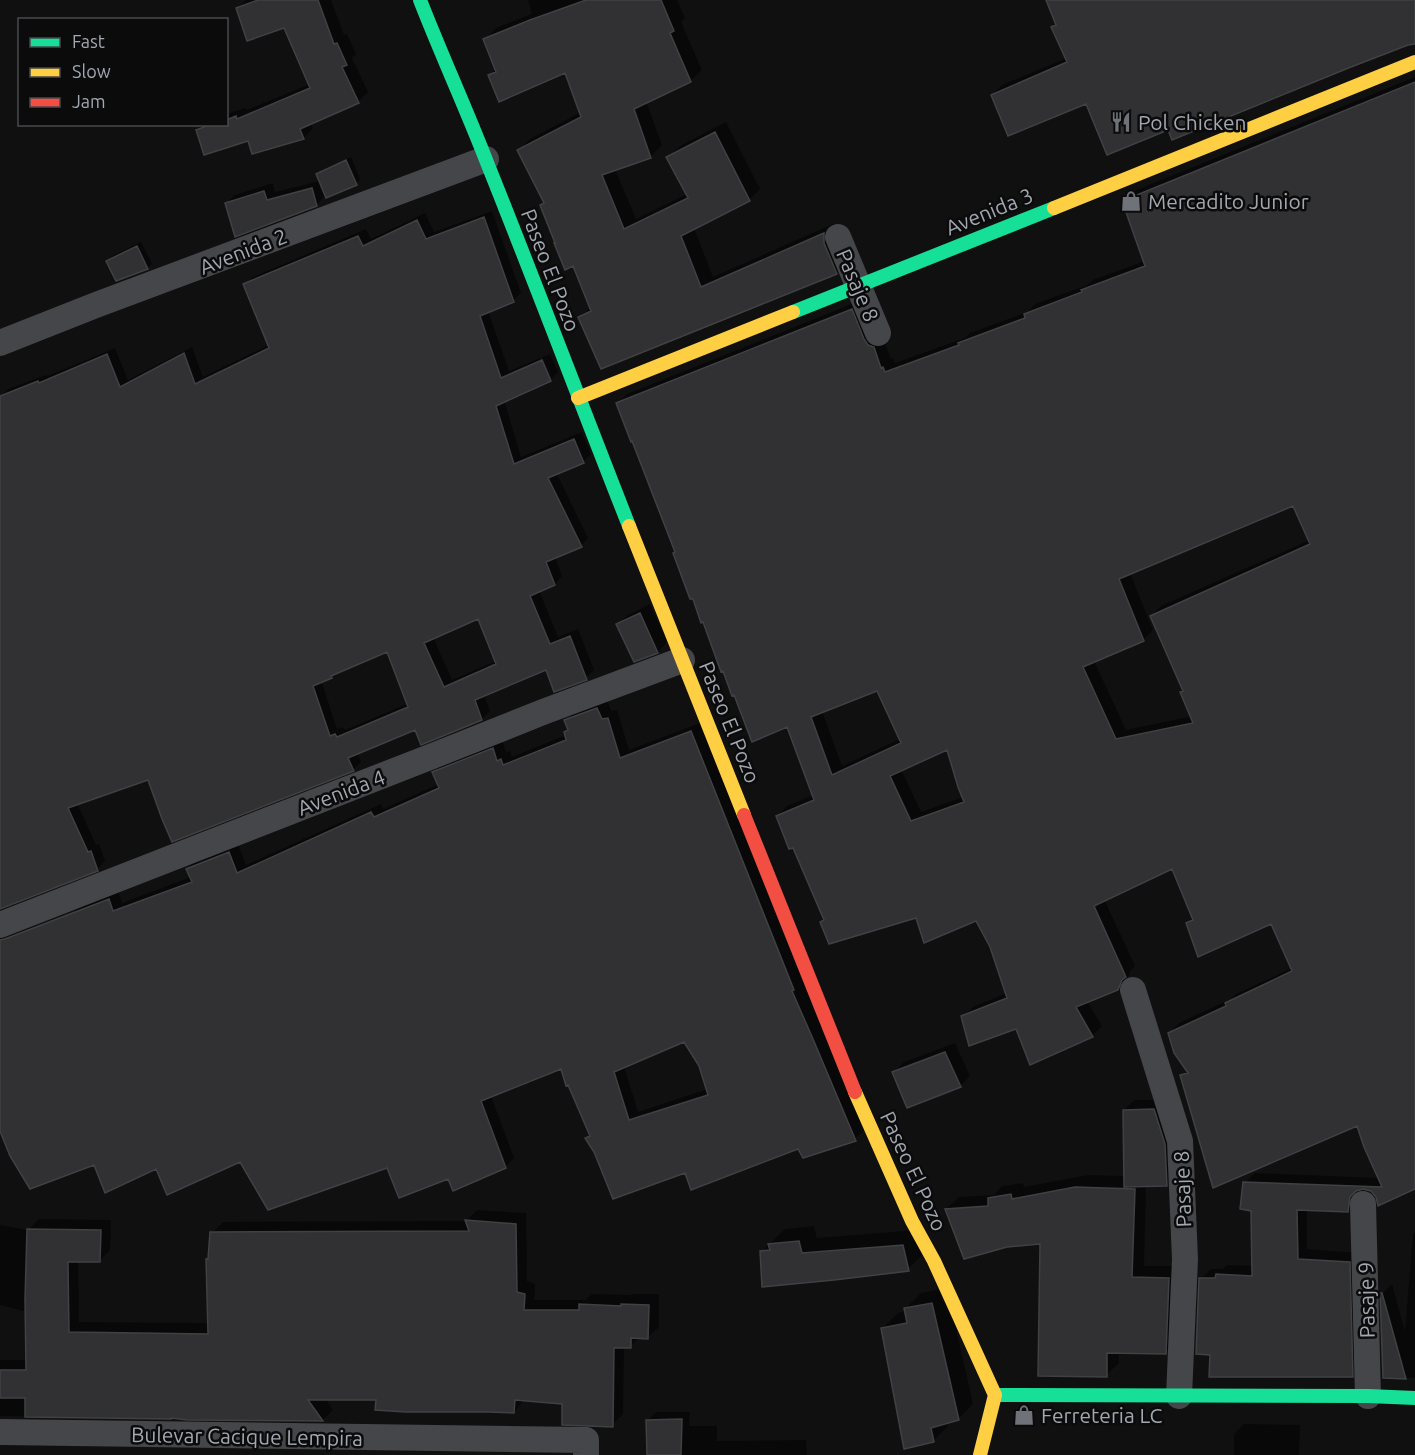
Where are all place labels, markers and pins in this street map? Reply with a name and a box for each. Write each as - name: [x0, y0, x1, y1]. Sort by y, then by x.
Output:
- restaurant icon: Pol Chicken: [1109, 110, 1133, 134]
- place label: Pol Chicken: [1138, 110, 1247, 134]
- shop icon: Mercadito Junior: [1119, 189, 1143, 213]
- place label: Mercadito Junior: [1148, 189, 1309, 213]
- shop icon: Ferreteria LC: [1012, 1403, 1036, 1427]
- place label: Ferreteria LC: [1041, 1403, 1163, 1427]

